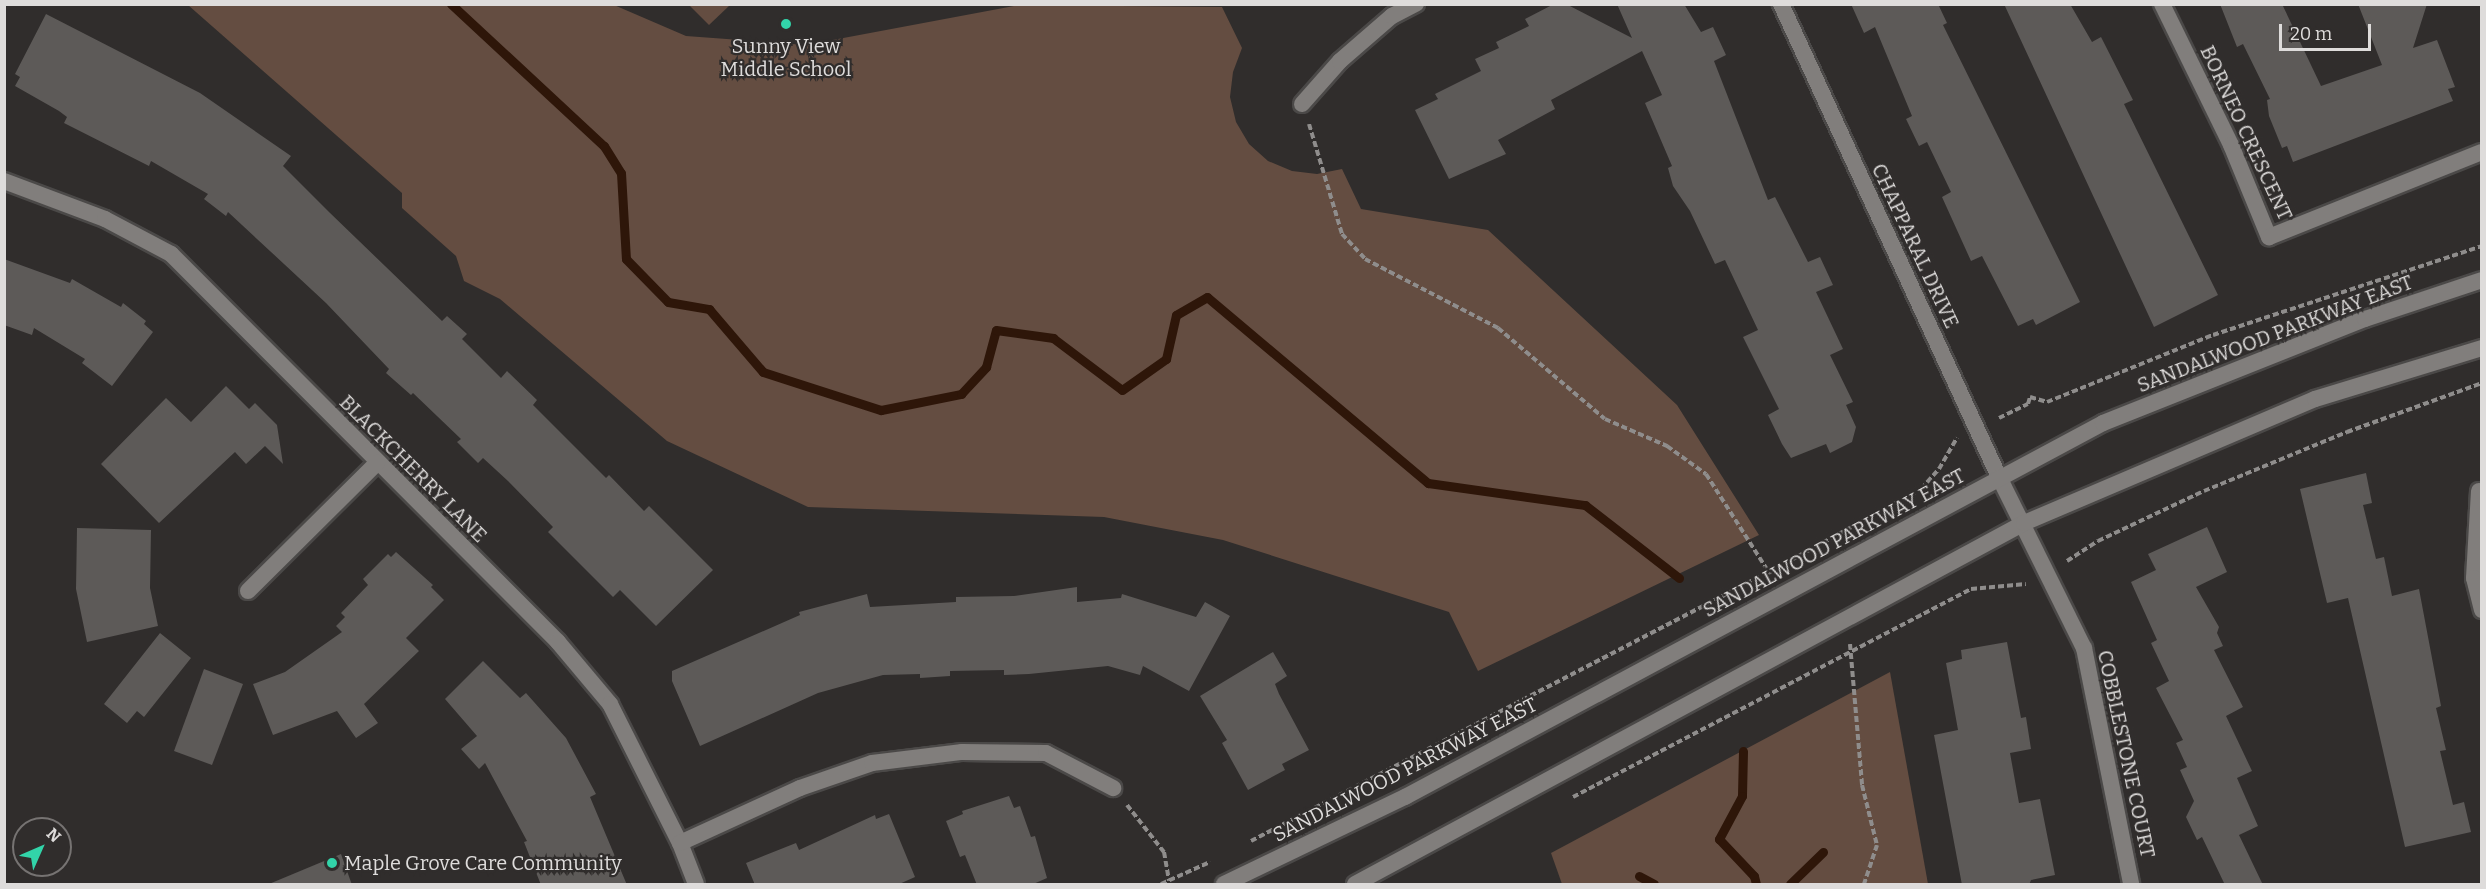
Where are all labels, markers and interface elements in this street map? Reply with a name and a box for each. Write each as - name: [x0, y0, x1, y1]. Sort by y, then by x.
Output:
- scale bar: [2282, 12, 2374, 50]
- marker: Sunny View Middle School: [779, 17, 793, 31]
- text: 20 m: [2290, 23, 2332, 45]
- place label: Sunny View Middle School: [720, 34, 852, 81]
- street label: BORNEO CRESCENT: [2195, 42, 2297, 224]
- street label: CHAPPARAL DRIVE: [1866, 160, 1964, 332]
- street label: SANDALWOOD PARKWAY EAST: [2134, 270, 2416, 398]
- street label: BLACKCHERRY LANE: [334, 390, 492, 548]
- street label: SANDALWOOD PARKWAY EAST: [1699, 464, 1969, 622]
- street label: COBBLESTONE COURT: [2092, 648, 2160, 860]
- street label: SANDALWOOD PARKWAY EAST: [1269, 693, 1541, 847]
- north arrow: [12, 817, 72, 877]
- text: N: [43, 824, 65, 846]
- place label: Maple Grove Care Community: [344, 851, 622, 875]
- marker: Maple Grove Care Community: [325, 856, 339, 870]

